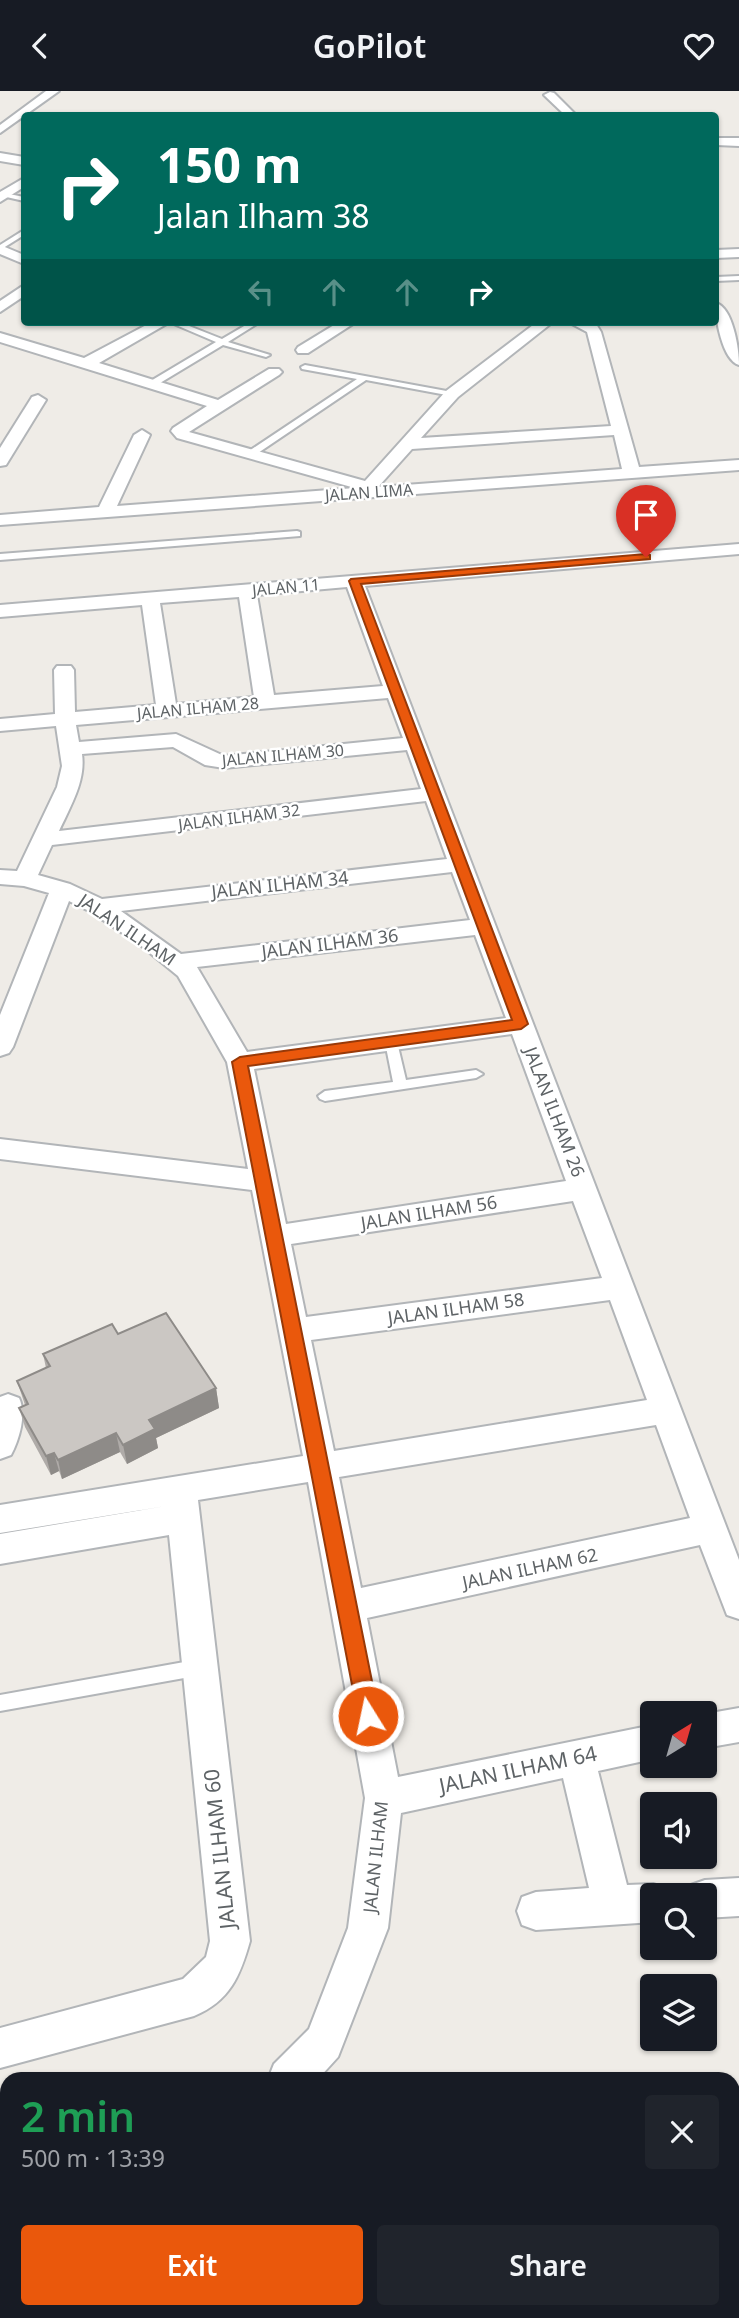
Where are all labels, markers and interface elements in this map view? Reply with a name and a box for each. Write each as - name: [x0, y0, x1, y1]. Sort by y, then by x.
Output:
- text: GoPilot: [313, 24, 426, 67]
- icon: back: [21, 27, 59, 65]
- icon: heart: [680, 27, 718, 65]
- text: 150 m: [157, 131, 302, 197]
- icon: right: [42, 140, 133, 231]
- text: Jalan Ilham 38: [157, 194, 370, 237]
- icon: left: [242, 273, 280, 311]
- icon: ahead: [315, 273, 353, 311]
- icon: ahead: [388, 273, 426, 311]
- icon: right: [461, 273, 499, 311]
- street label: JALAN LIMA: [322, 478, 414, 506]
- pin: [616, 485, 676, 557]
- icon: arrive: [627, 496, 665, 534]
- street label: JALAN 11: [249, 573, 321, 601]
- street label: JALAN ILHAM 28: [134, 692, 260, 724]
- street label: JALAN ILHAM 30: [219, 739, 345, 771]
- street label: JALAN ILHAM 32: [175, 799, 301, 836]
- street label: JALAN ILHAM 34: [208, 865, 350, 903]
- street label: JALAN ILHAM: [73, 887, 181, 971]
- street label: JALAN ILHAM 36: [258, 923, 400, 964]
- street label: JALAN ILHAM 26: [518, 1041, 591, 1180]
- street label: JALAN ILHAM 56: [357, 1189, 499, 1235]
- street label: JALAN ILHAM 58: [384, 1287, 526, 1330]
- street label: JALAN ILHAM 62: [458, 1542, 600, 1594]
- position arrow: [331, 1679, 405, 1753]
- north arrow: [640, 1701, 718, 1778]
- map controls: [640, 1701, 717, 2051]
- street label: JALAN ILHAM 64: [434, 1739, 599, 1800]
- street label: JALAN ILHAM 60: [197, 1768, 242, 1932]
- button: sound: [640, 1792, 717, 1869]
- street label: JALAN ILHAM: [357, 1800, 393, 1916]
- button: search: [640, 1883, 717, 1960]
- button: layers: [640, 1974, 717, 2051]
- text: 2 min: [21, 2087, 135, 2144]
- button: close: [645, 2095, 719, 2169]
- text: 500 m · 13:39: [21, 2142, 165, 2174]
- button: Exit: [21, 2225, 363, 2305]
- button: Share: [377, 2225, 719, 2305]

